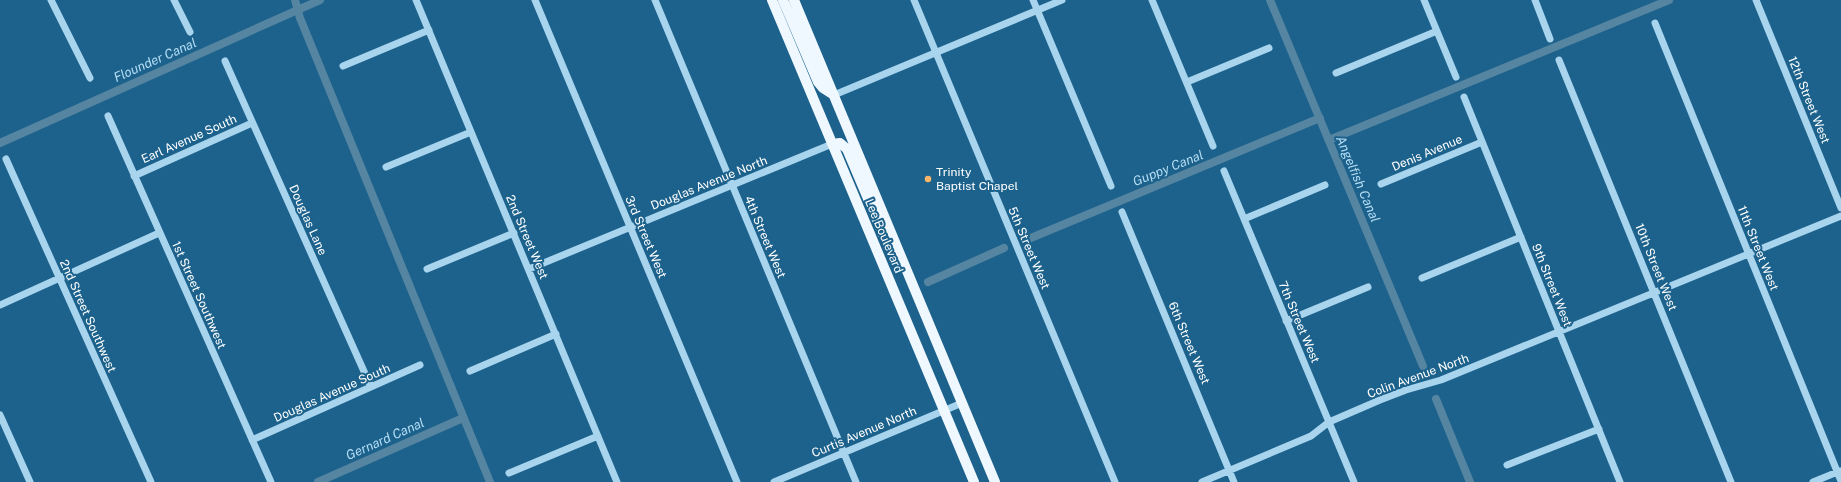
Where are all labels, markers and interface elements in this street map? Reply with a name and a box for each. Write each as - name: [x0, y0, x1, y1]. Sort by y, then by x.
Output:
- water label: Flounder Canal: [111, 35, 199, 85]
- street label: 12th Street West: [1785, 54, 1833, 146]
- street label: Earl Avenue South: [139, 112, 239, 166]
- street label: Denis Avenue: [1390, 132, 1465, 174]
- water label: Angelfish Canal: [1333, 133, 1383, 225]
- water label: Guppy Canal: [1131, 147, 1206, 189]
- street label: Douglas Avenue North: [649, 153, 769, 213]
- place label: Trinity Baptist Chapel: [936, 165, 1018, 193]
- marker: Trinity Baptist Chapel: [923, 174, 933, 184]
- street label: Douglas Lane: [286, 183, 330, 258]
- street label: 2nd Street West: [503, 193, 551, 282]
- street label: 3rd Street West: [622, 194, 670, 281]
- street label: 4th Street West: [741, 194, 789, 281]
- street label: Lee Boulevard: [862, 197, 906, 275]
- street label: 11th Street West: [1735, 204, 1782, 293]
- street label: 5th Street West: [1005, 205, 1053, 292]
- street label: 10th Street West: [1632, 221, 1680, 313]
- street label: 1st Street Southwest: [169, 239, 229, 351]
- street label: 9th Street West: [1529, 242, 1575, 329]
- street label: 2nd Street Southwest: [57, 257, 119, 375]
- street label: 7th Street West: [1275, 279, 1323, 365]
- street label: 6th Street West: [1165, 300, 1213, 386]
- street label: Colin Avenue North: [1365, 351, 1471, 401]
- street label: Douglas Avenue South: [272, 361, 392, 425]
- street label: Curtis Avenue North: [810, 404, 918, 460]
- water label: Gernard Canal: [343, 415, 427, 463]

